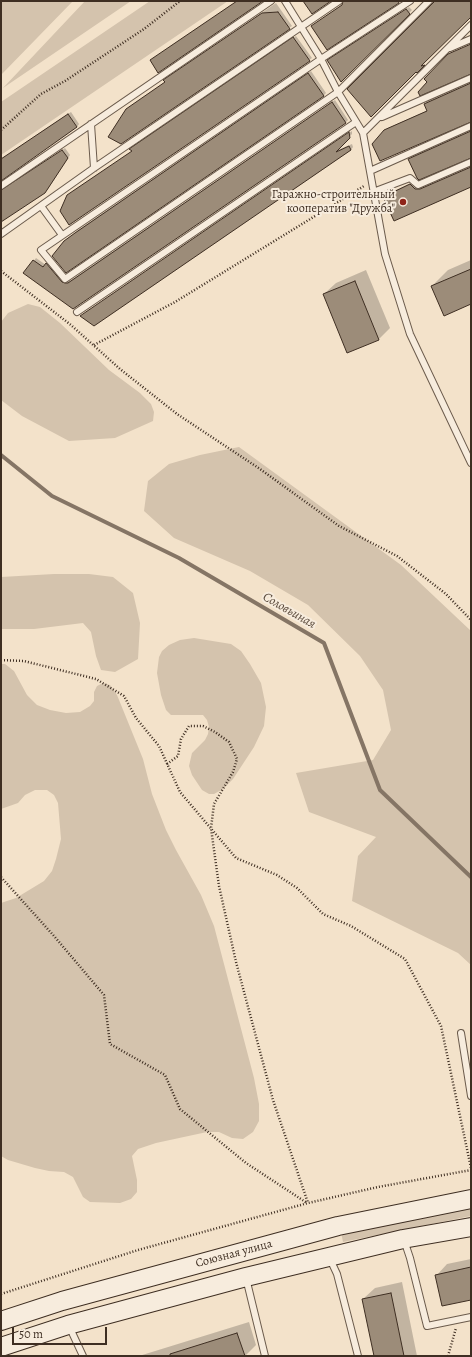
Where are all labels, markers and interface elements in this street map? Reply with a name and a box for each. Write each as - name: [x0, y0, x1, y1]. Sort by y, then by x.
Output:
- place label: Гаражно-строительный кооператив "Дружба": [272, 188, 395, 216]
- marker: Гаражно-строительный кооператив "Дружба": [398, 197, 408, 207]
- water label: Соловьиная: [260, 590, 318, 632]
- street label: Союзная улица: [194, 1237, 274, 1271]
- scale bar: [14, 1319, 109, 1345]
- text: 50 m: [19, 1326, 43, 1342]

